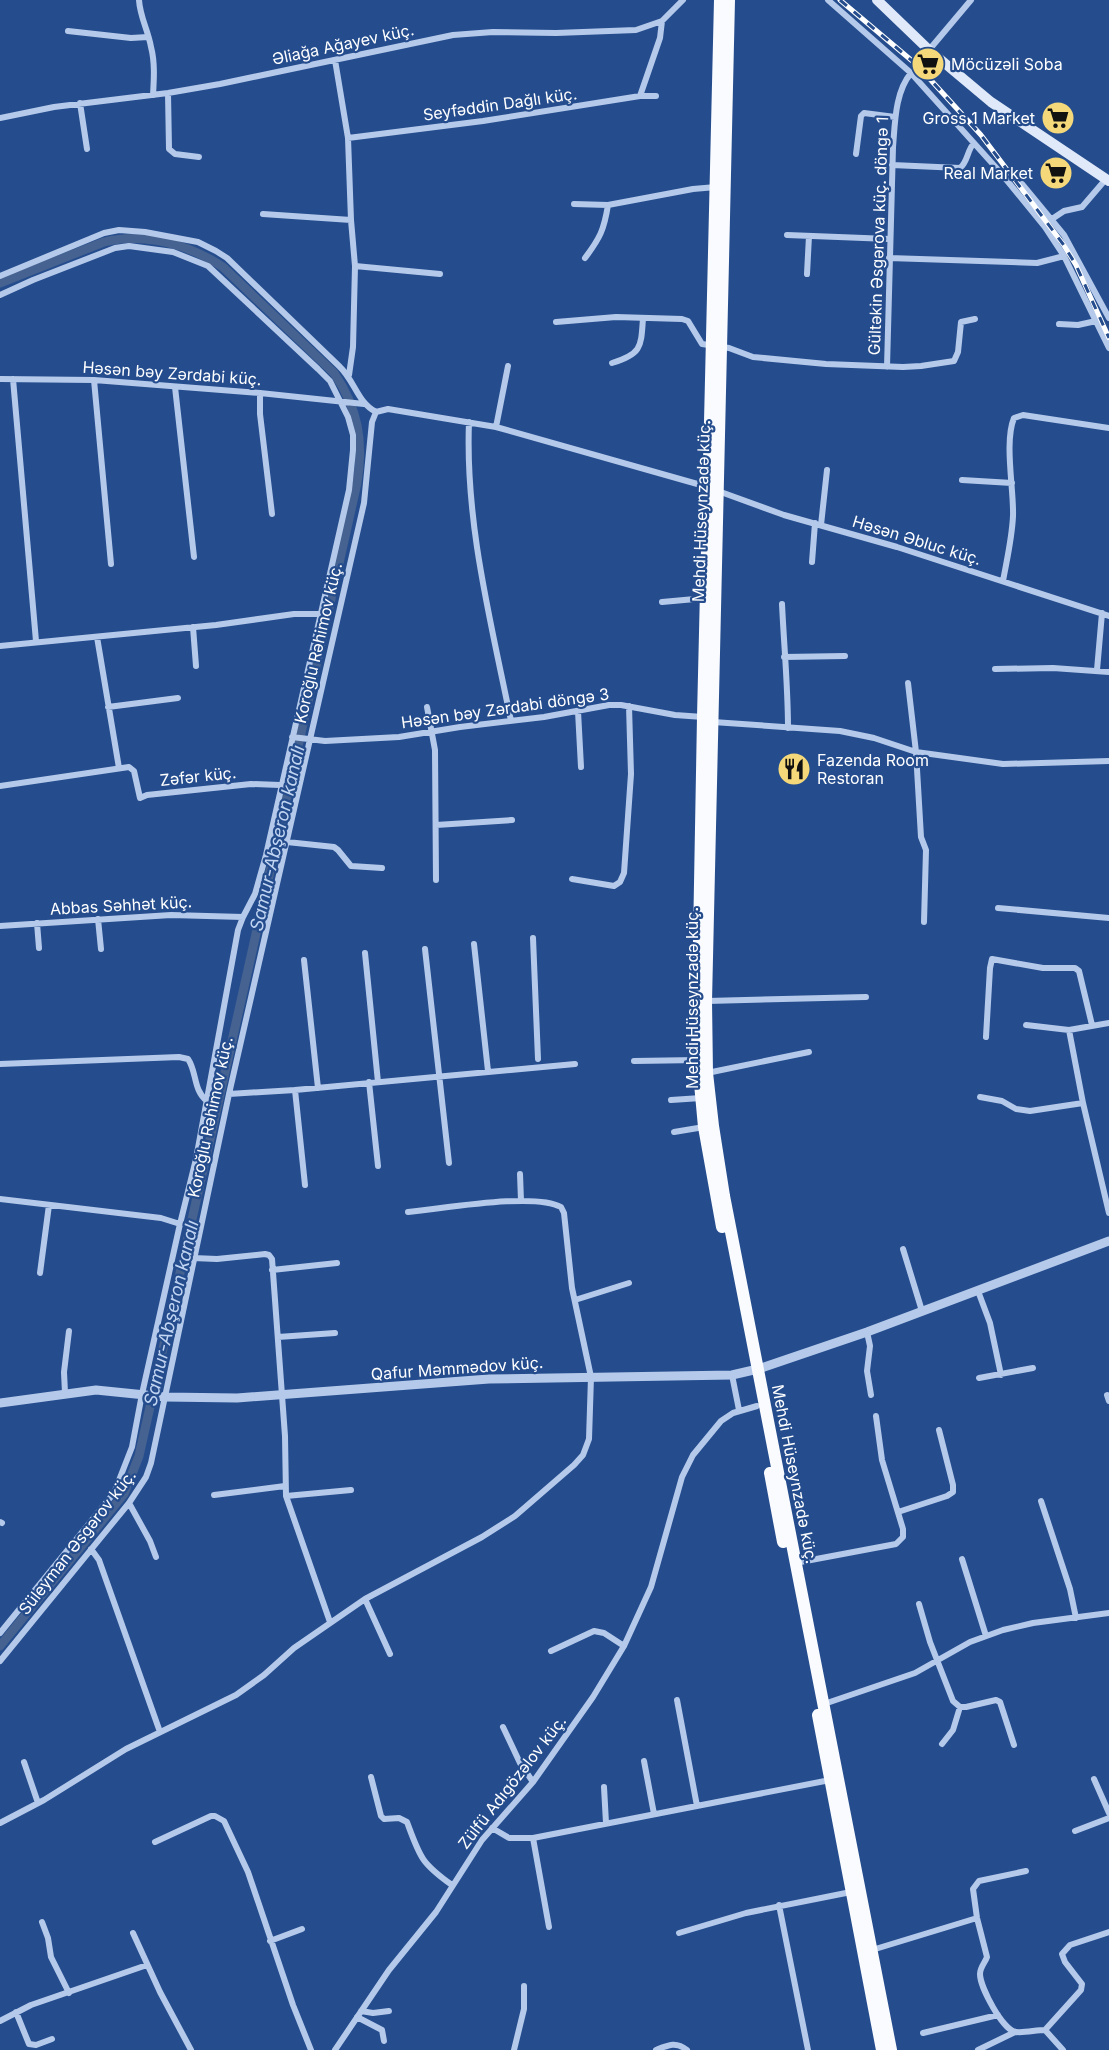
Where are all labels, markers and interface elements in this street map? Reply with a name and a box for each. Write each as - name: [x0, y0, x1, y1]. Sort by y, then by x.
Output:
- street label: Əliağa Ağayev küç.: [270, 19, 416, 69]
- supermarket icon: Möcüzəli Soba: [910, 46, 946, 82]
- place label: Möcüzəli Soba: [951, 54, 1063, 74]
- street label: Seyfəddin Dağlı küç.: [422, 83, 578, 125]
- supermarket icon: Gross 1 Market: [1040, 100, 1076, 136]
- place label: Gross 1 Market: [923, 108, 1035, 128]
- street label: Gültəkin Əsgərova küç. döngə 1: [864, 116, 892, 356]
- supermarket icon: Real Market: [1038, 155, 1074, 191]
- place label: Real Market: [943, 163, 1033, 183]
- street label: Həsən bəy Zərdabi küç.: [82, 357, 262, 389]
- street label: Mehdi Hüseynzadə küç.: [688, 420, 714, 602]
- street label: Həsən Əbluc küç.: [850, 511, 984, 569]
- street label: Koroğlu Rəhimov küç.: [290, 561, 346, 725]
- street label: Həsən bəy Zərdabi döngə 3: [400, 684, 610, 732]
- water label: Samur-Abşeron kanalı: [245, 743, 309, 933]
- place label: Fazenda Room Restoran: [817, 750, 929, 788]
- restaurant icon: Fazenda Room Restoran: [776, 751, 812, 787]
- street label: Zəfər küç.: [159, 762, 237, 790]
- street label: Abbas Səhhət küç.: [49, 891, 193, 919]
- street label: Mehdi Hüseynzadə küç.: [682, 907, 702, 1089]
- street label: Koroğlu Rəhimov küç.: [183, 1035, 237, 1199]
- water label: Samur-Abşeron kanalı: [139, 1218, 203, 1408]
- street label: Qafur Məmmədov küç.: [370, 1352, 544, 1384]
- street label: Mehdi Hüseynzadə küç.: [768, 1383, 822, 1565]
- street label: Süleyman Əsgərov küç.: [14, 1465, 140, 1619]
- street label: Zülfü Adıgözəlov küç.: [454, 1711, 570, 1853]

